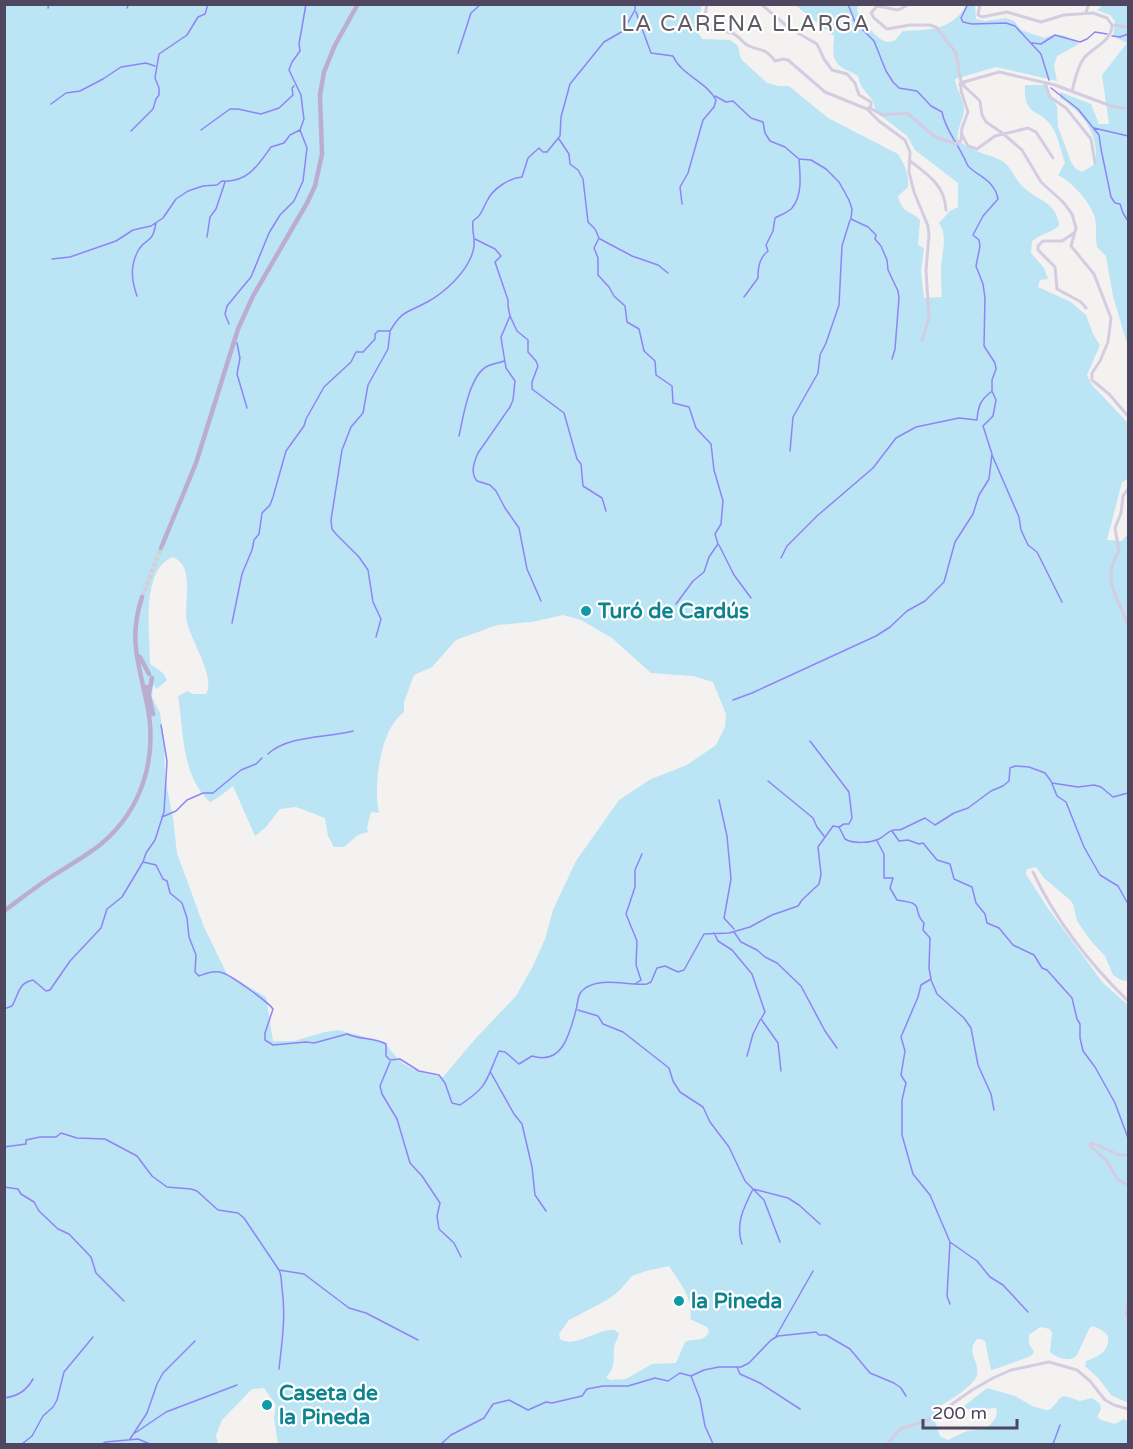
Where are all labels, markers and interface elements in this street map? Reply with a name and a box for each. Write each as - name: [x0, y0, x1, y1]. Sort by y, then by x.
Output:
- district label: LA CARENA LLARGA: [621, 11, 871, 37]
- place label: Turó de Cardús: [597, 599, 749, 624]
- marker: Turó de Cardús: [579, 604, 593, 618]
- place label: la Pineda: [691, 1289, 782, 1314]
- marker: la Pineda: [672, 1294, 686, 1308]
- place label: Caseta de la Pineda: [279, 1381, 378, 1430]
- scale bar: [923, 1392, 1018, 1430]
- marker: Caseta de la Pineda: [260, 1398, 274, 1412]
- text: 200 m: [932, 1402, 987, 1424]

